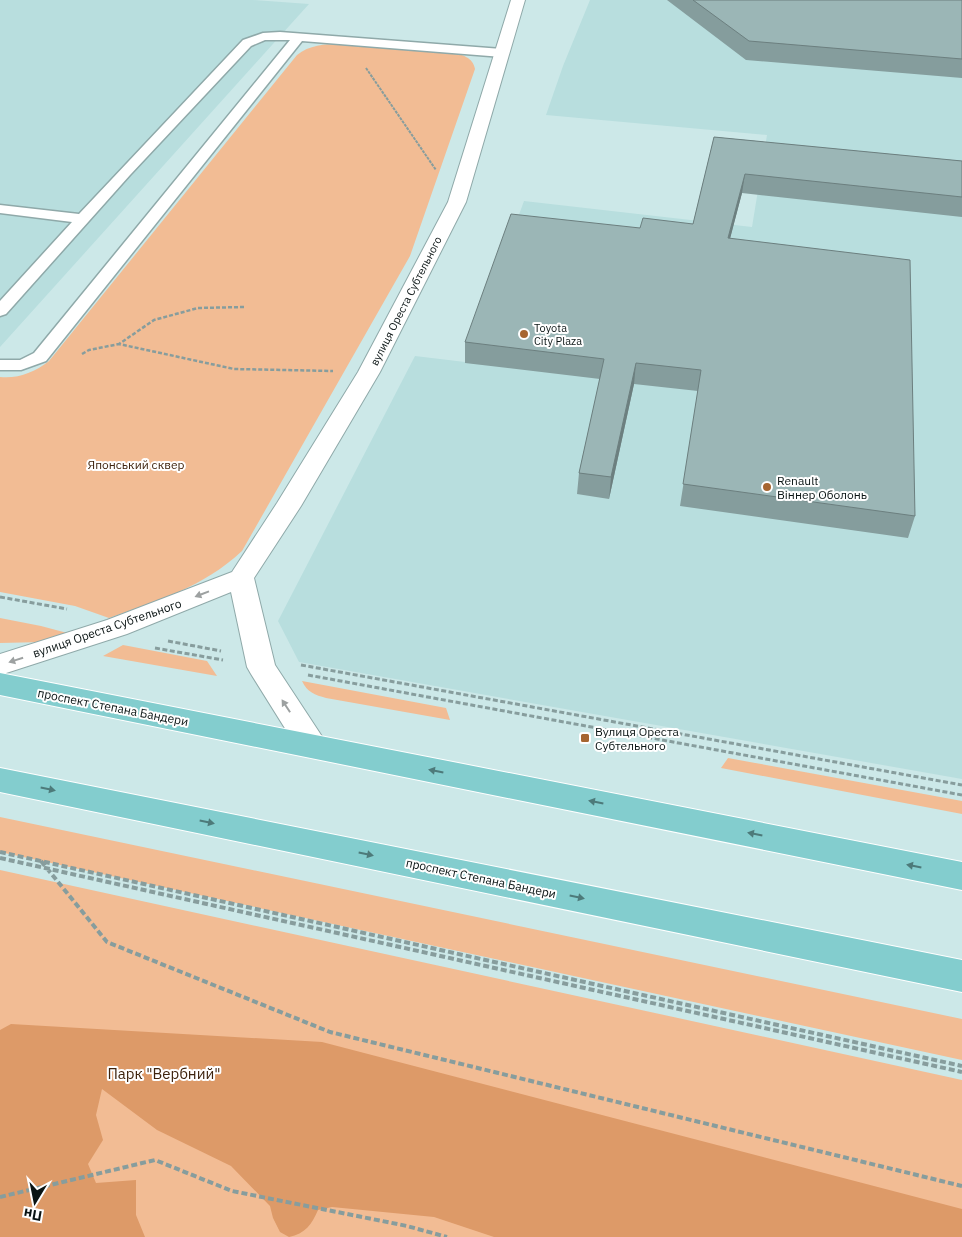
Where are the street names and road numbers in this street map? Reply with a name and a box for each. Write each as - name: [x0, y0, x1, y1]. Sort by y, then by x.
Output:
- street label: вулиця Ореста Субтельного: [367, 234, 445, 368]
- street label: вулиця Ореста Субтельного: [31, 595, 184, 661]
- street label: проспект Степана Бандери: [36, 685, 190, 729]
- street label: проспект Степана Бандери: [405, 855, 557, 901]

